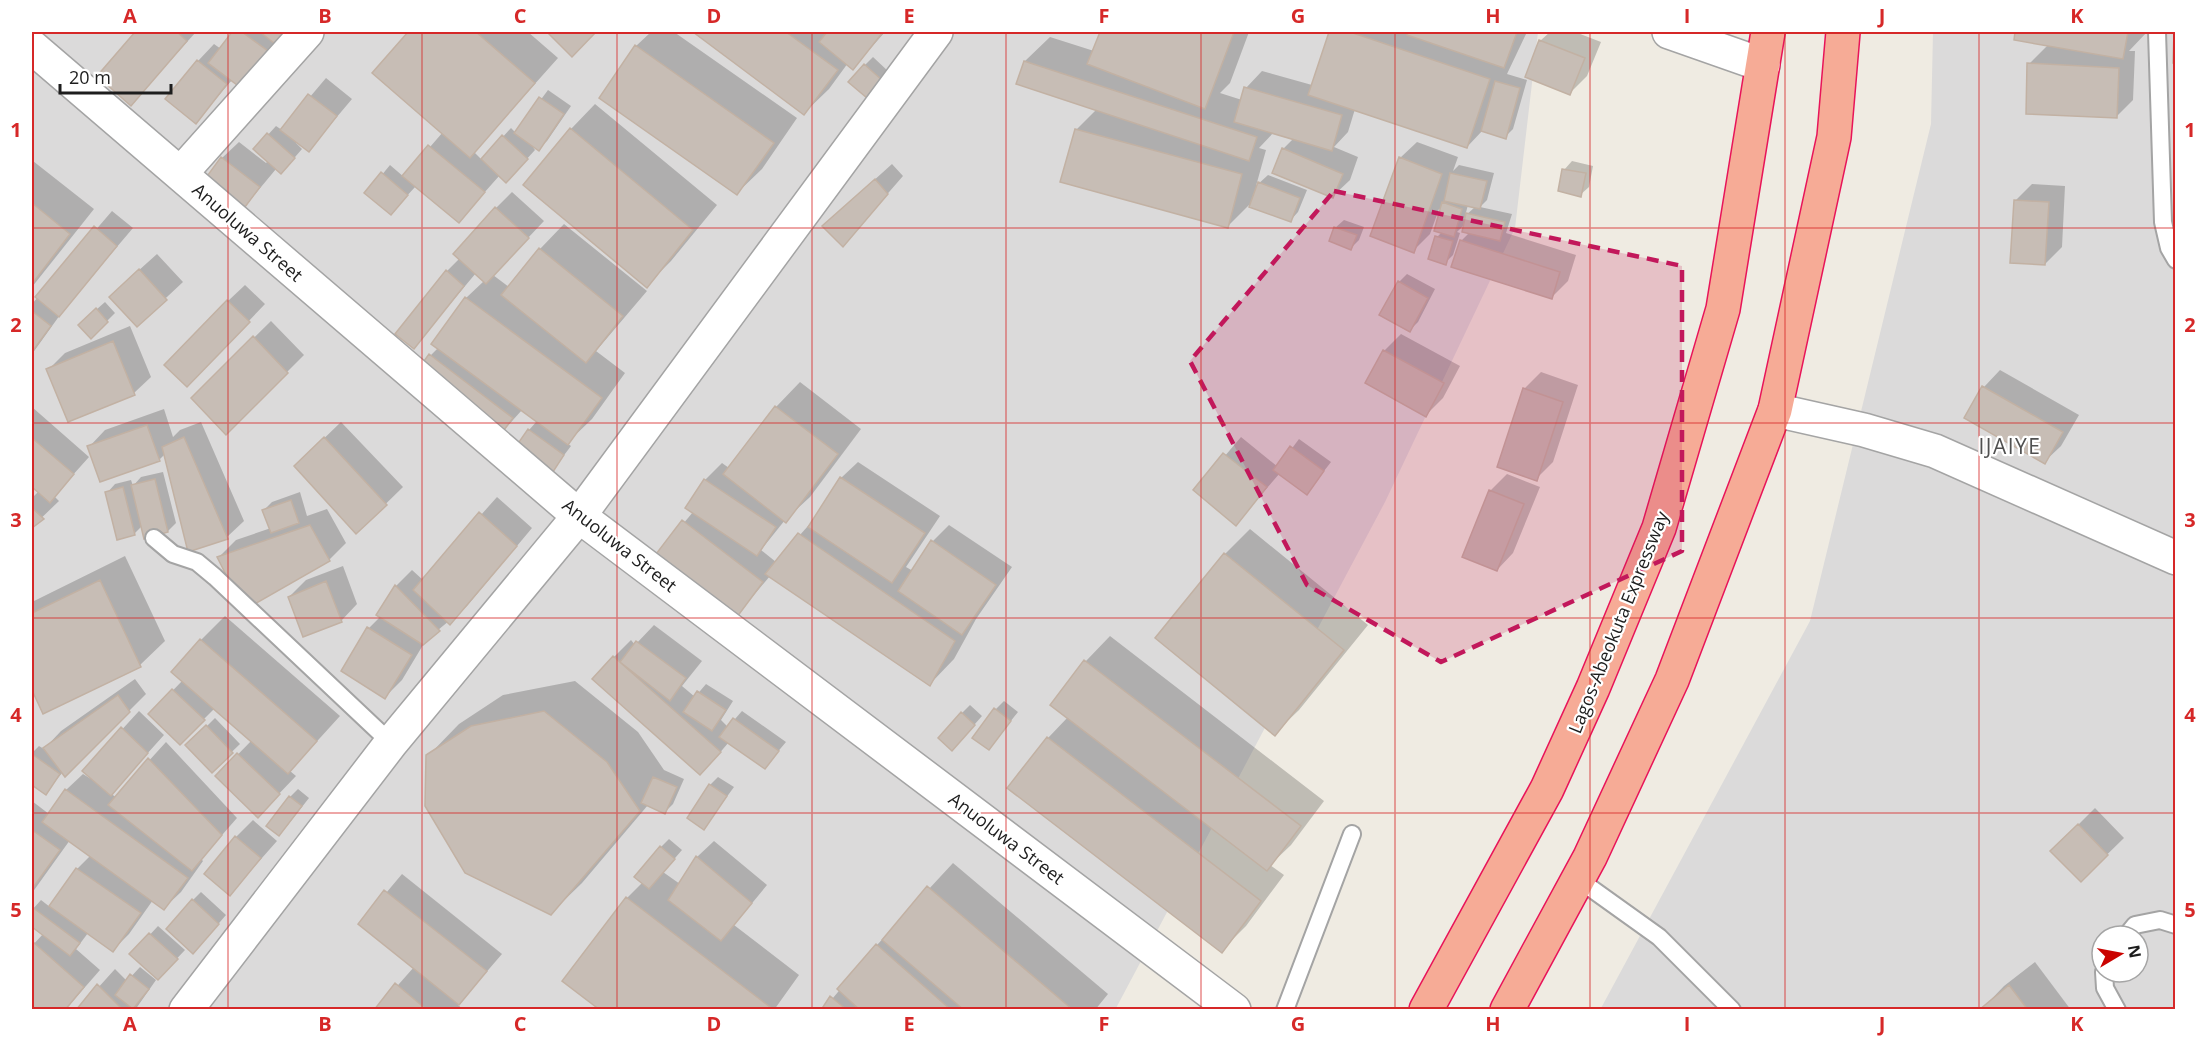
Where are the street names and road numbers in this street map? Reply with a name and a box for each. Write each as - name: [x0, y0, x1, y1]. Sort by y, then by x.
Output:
- street label: Anuoluwa Street: [188, 177, 308, 287]
- street label: Anuoluwa Street: [558, 493, 682, 597]
- street label: Lagos-Abeokuta Expressway: [1562, 507, 1674, 737]
- street label: Anuoluwa Street: [944, 787, 1070, 889]

